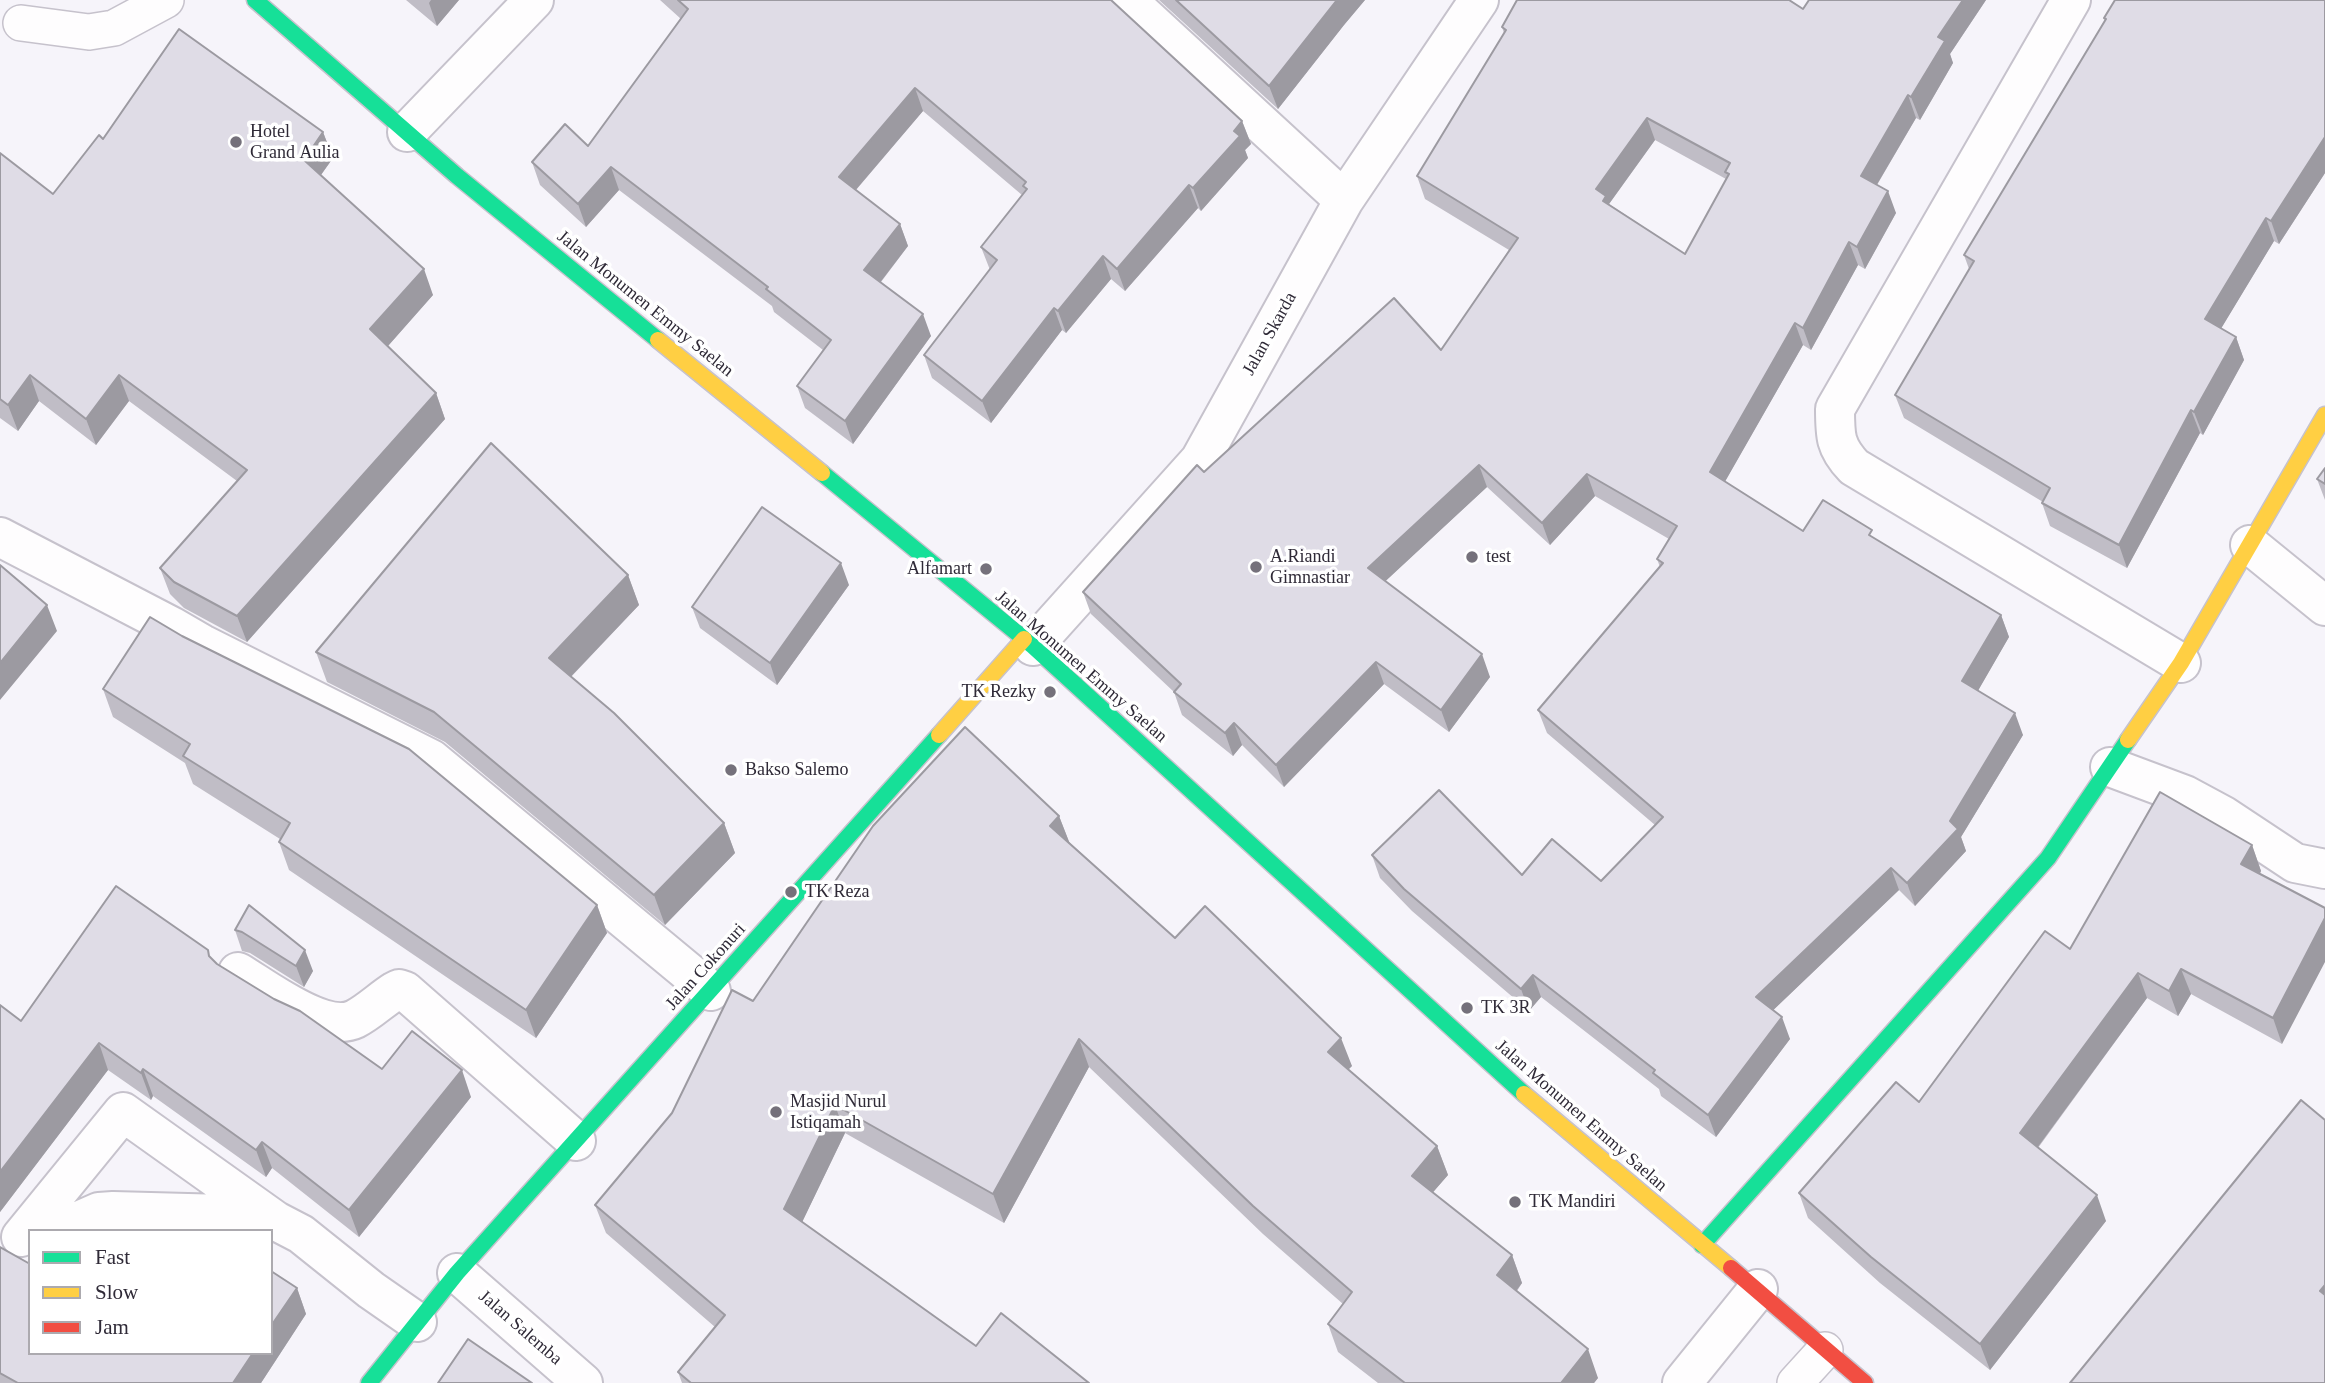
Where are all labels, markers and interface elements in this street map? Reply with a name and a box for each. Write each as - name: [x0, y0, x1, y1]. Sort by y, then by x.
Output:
- place label: Hotel Grand Aulia: [250, 121, 339, 164]
- marker: Hotel Grand Aulia: [228, 134, 244, 150]
- street label: Jalan Monumen Emmy Saelan: [553, 226, 737, 382]
- street label: Jalan Skarda: [1238, 289, 1302, 379]
- place label: A.Riandi Gimnastiar: [1270, 546, 1350, 588]
- place label: test: [1486, 546, 1511, 568]
- marker: test: [1464, 549, 1480, 565]
- place label: Alfamart: [907, 558, 972, 580]
- marker: A.Riandi Gimnastiar: [1248, 559, 1264, 575]
- marker: Alfamart: [978, 561, 994, 577]
- street label: Jalan Monumen Emmy Saelan: [991, 587, 1171, 747]
- place label: TK Rezky: [962, 681, 1036, 703]
- marker: TK Rezky: [1042, 684, 1058, 700]
- place label: Bakso Salemo: [745, 759, 848, 781]
- marker: Bakso Salemo: [723, 762, 739, 778]
- place label: TK Reza: [805, 881, 869, 903]
- marker: TK Reza: [783, 884, 799, 900]
- street label: Jalan Cokonuri: [661, 919, 751, 1015]
- place label: TK 3R: [1481, 997, 1531, 1019]
- marker: TK 3R: [1459, 1000, 1475, 1016]
- street label: Jalan Monumen Emmy Saelan: [1491, 1036, 1671, 1196]
- place label: Masjid Nurul Istiqamah: [790, 1091, 886, 1134]
- marker: Masjid Nurul Istiqamah: [768, 1104, 784, 1120]
- place label: TK Mandiri: [1529, 1191, 1615, 1213]
- marker: TK Mandiri: [1507, 1194, 1523, 1210]
- legend: [28, 1229, 273, 1355]
- text: Fast: [95, 1245, 130, 1269]
- text: Slow: [95, 1280, 138, 1304]
- street label: Jalan Salemba: [474, 1286, 566, 1370]
- text: Jam: [95, 1315, 129, 1339]

